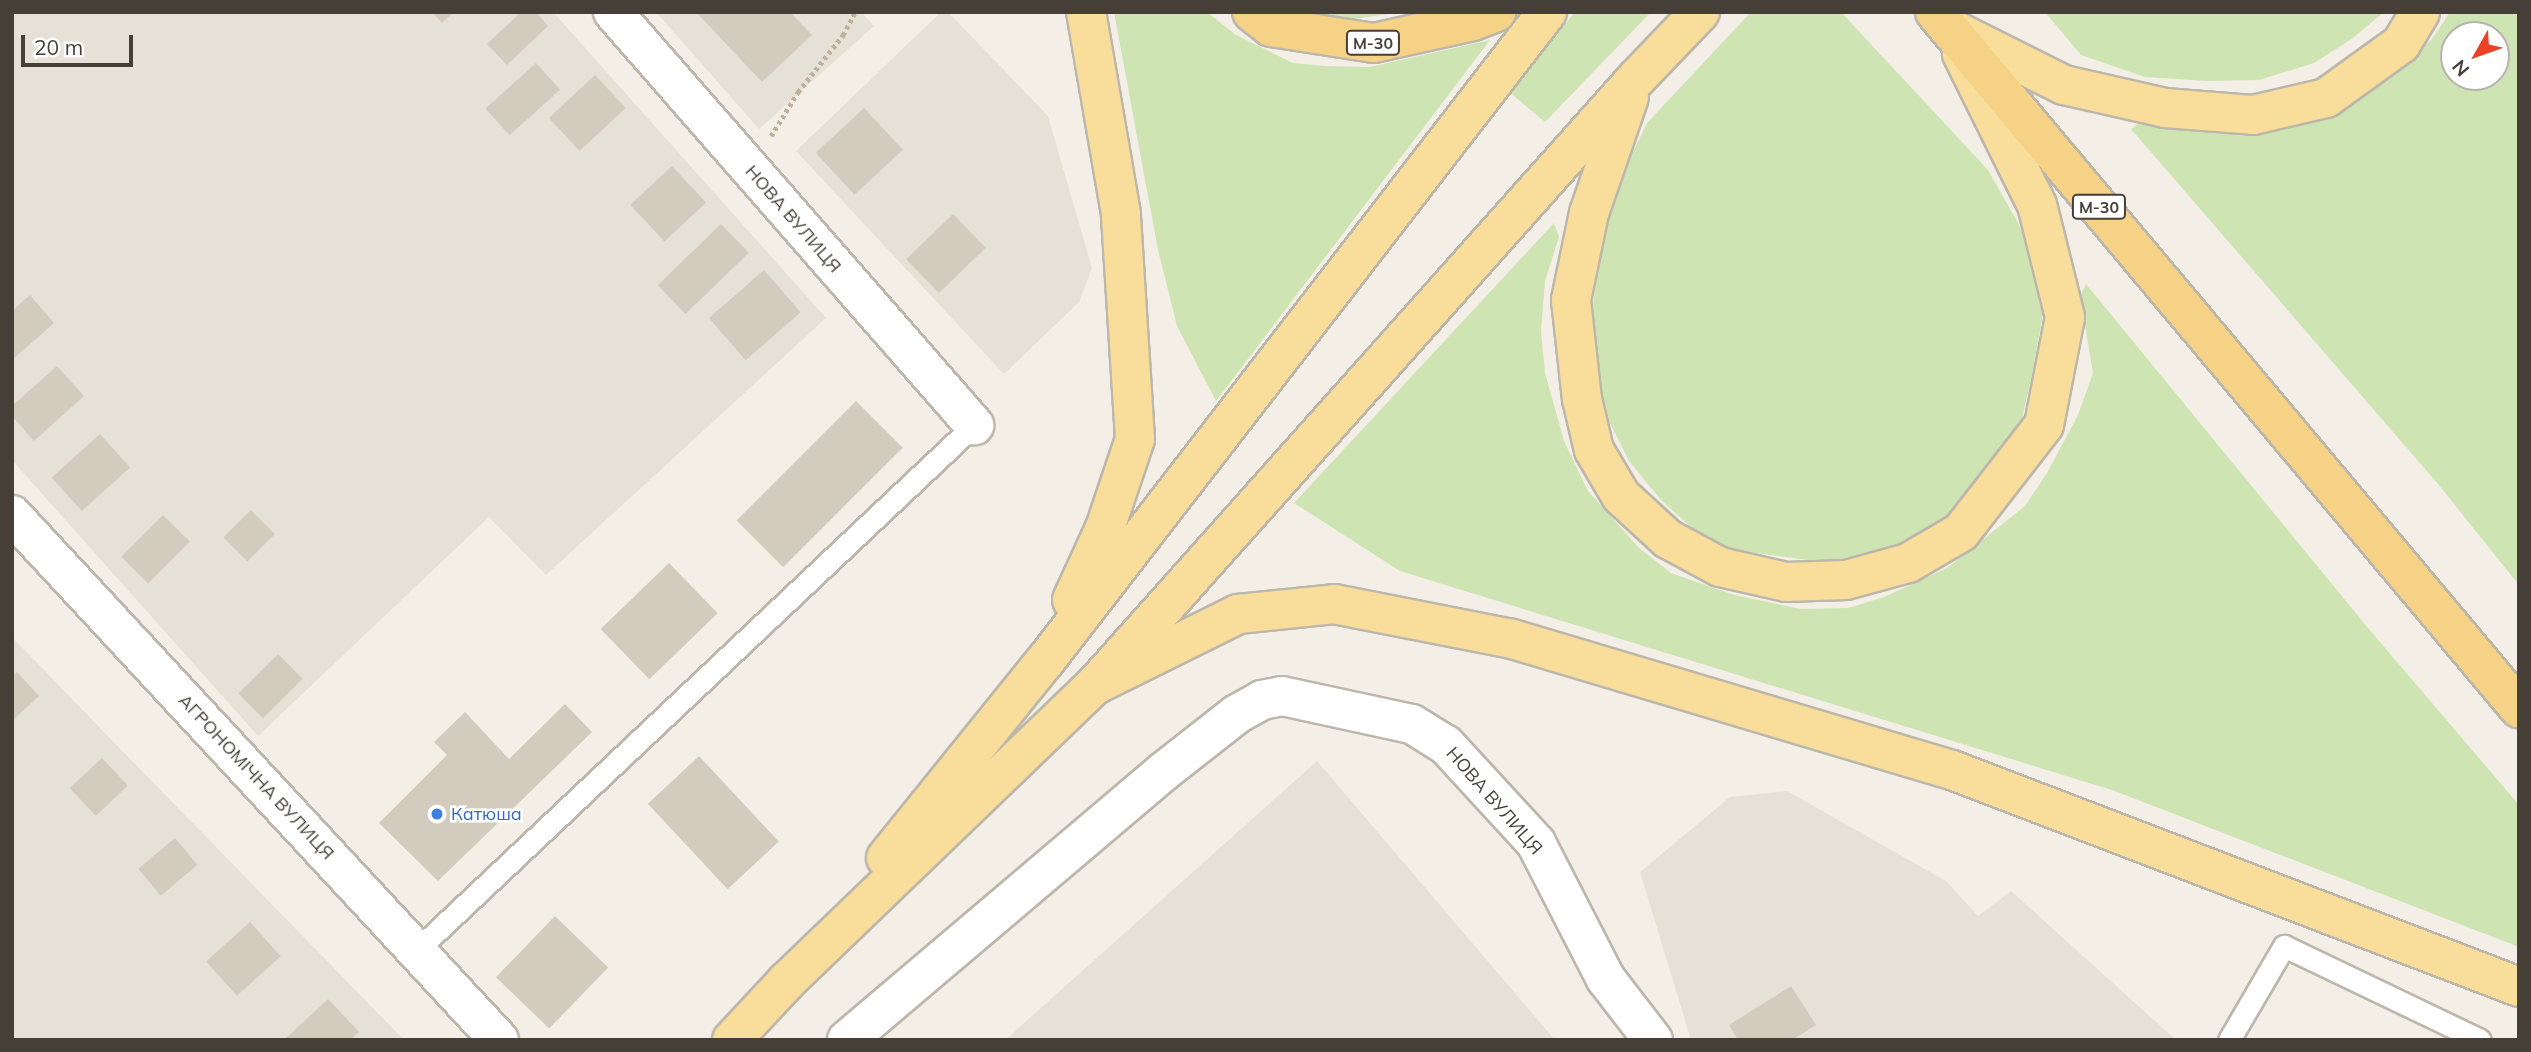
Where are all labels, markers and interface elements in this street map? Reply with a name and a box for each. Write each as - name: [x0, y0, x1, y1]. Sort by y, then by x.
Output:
- scale bar: [24, 21, 136, 65]
- north arrow: [2440, 21, 2510, 91]
- road number: М-30: [1345, 31, 1401, 56]
- text: 20 m: [34, 34, 83, 60]
- text: N: [2447, 55, 2474, 81]
- street label: НОВА ВУЛИЦЯ: [740, 161, 846, 277]
- road number: М-30: [2071, 195, 2127, 220]
- street label: АГРОНОМІЧНА ВУЛИЦЯ: [174, 690, 338, 864]
- street label: НОВА ВУЛИЦЯ: [1441, 743, 1547, 859]
- place label: Катюша: [451, 803, 522, 825]
- marker: Катюша: [429, 806, 445, 822]

